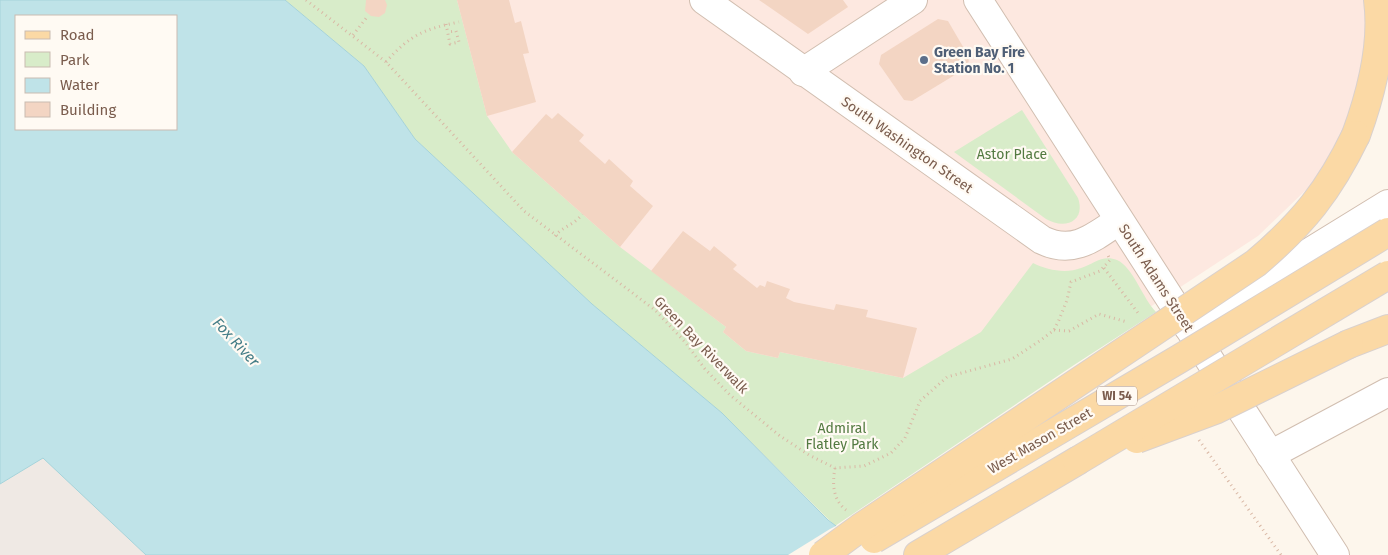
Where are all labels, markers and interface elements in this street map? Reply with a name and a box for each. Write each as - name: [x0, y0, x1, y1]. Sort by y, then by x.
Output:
- legend: [15, 15, 178, 130]
- text: Road: [60, 26, 95, 44]
- place label: Green Bay Fire Station No. 1: [934, 44, 1025, 77]
- text: Park: [60, 51, 90, 69]
- marker: Green Bay Fire Station No. 1: [918, 54, 930, 66]
- text: Water: [60, 76, 99, 94]
- street label: South Washington Street: [838, 93, 977, 197]
- text: Building: [60, 101, 116, 119]
- park label: Astor Place: [977, 146, 1047, 163]
- street label: South Adams Street: [1115, 221, 1198, 336]
- street label: Green Bay Riverwalk: [650, 293, 752, 398]
- water label: Fox River: [209, 314, 264, 371]
- road number: WI 54: [1097, 386, 1137, 406]
- street label: West Mason Street: [985, 404, 1096, 478]
- park label: Admiral Flatley Park: [805, 420, 879, 453]

